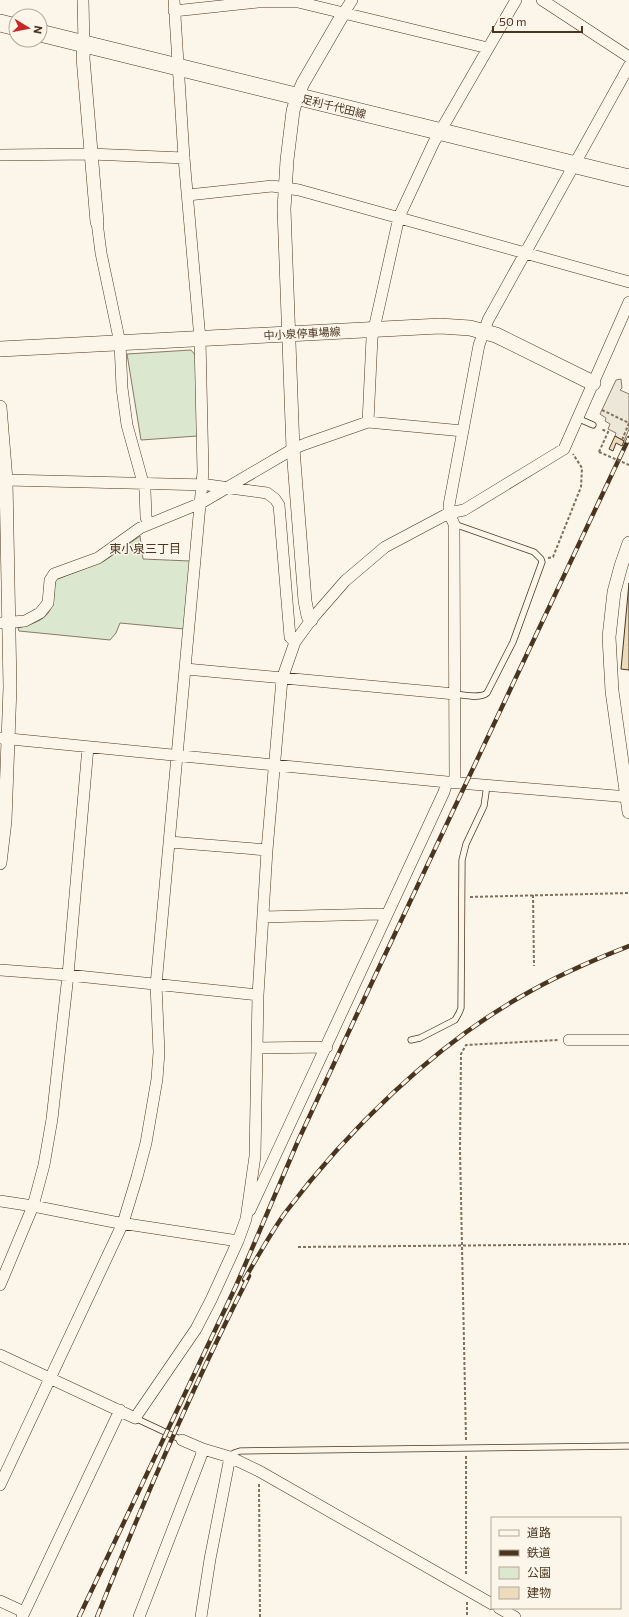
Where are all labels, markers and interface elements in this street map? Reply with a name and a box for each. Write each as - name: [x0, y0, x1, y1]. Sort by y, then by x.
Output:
- north arrow: [8, 8, 48, 48]
- scale bar: [493, 8, 582, 34]
- text: 50 m: [499, 14, 527, 28]
- text: N: [31, 25, 45, 35]
- street label: 足利千代田線: [300, 92, 368, 120]
- street label: 中小泉停車場線: [263, 324, 341, 342]
- district label: 東小泉三丁目: [109, 541, 181, 555]
- legend: [491, 1517, 621, 1609]
- text: 道路: [527, 1525, 551, 1539]
- text: 鉄道: [527, 1545, 551, 1559]
- text: 公園: [527, 1565, 551, 1579]
- text: 建物: [527, 1585, 551, 1599]

